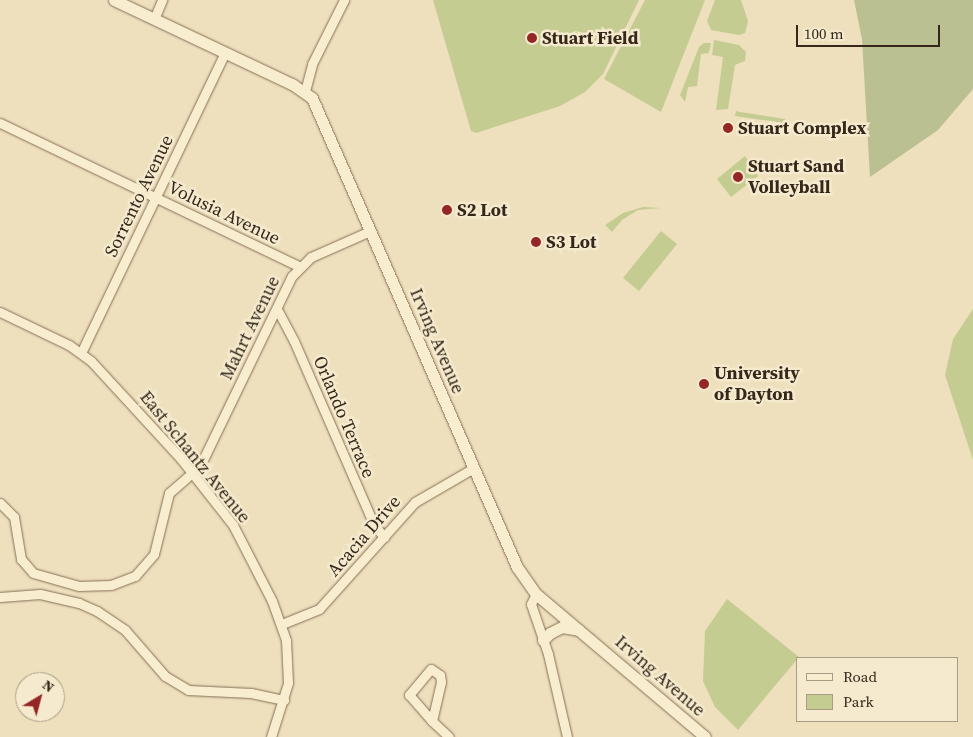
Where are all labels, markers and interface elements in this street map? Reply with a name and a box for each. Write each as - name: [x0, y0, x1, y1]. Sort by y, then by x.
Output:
- scale bar: [798, 15, 942, 47]
- text: 100 m: [804, 23, 844, 44]
- place label: Stuart Field: [542, 27, 638, 49]
- marker: Stuart Field: [526, 32, 538, 44]
- place label: Stuart Complex: [738, 117, 866, 139]
- marker: Stuart Complex: [722, 122, 734, 134]
- street label: Sorrento Avenue: [100, 131, 178, 261]
- place label: Stuart Sand Volleyball: [748, 156, 844, 198]
- marker: Stuart Sand Volleyball: [732, 171, 744, 183]
- street label: Volusia Avenue: [165, 177, 283, 249]
- place label: S2 Lot: [457, 199, 507, 221]
- marker: S2 Lot: [441, 204, 453, 216]
- place label: S3 Lot: [546, 231, 596, 253]
- marker: S3 Lot: [530, 236, 542, 248]
- street label: Mahrt Avenue: [216, 273, 284, 383]
- street label: Irving Avenue: [405, 285, 469, 397]
- street label: Orlando Terrace: [309, 353, 379, 481]
- place label: University of Dayton: [714, 363, 800, 406]
- marker: University of Dayton: [698, 378, 710, 390]
- street label: East Schantz Avenue: [135, 387, 255, 527]
- street label: Acacia Drive: [323, 491, 405, 581]
- street label: Irving Avenue: [610, 631, 710, 721]
- legend: [796, 657, 958, 722]
- text: Road: [843, 666, 877, 687]
- north arrow: [15, 672, 65, 722]
- text: N: [38, 675, 59, 697]
- text: Park: [843, 691, 874, 712]

